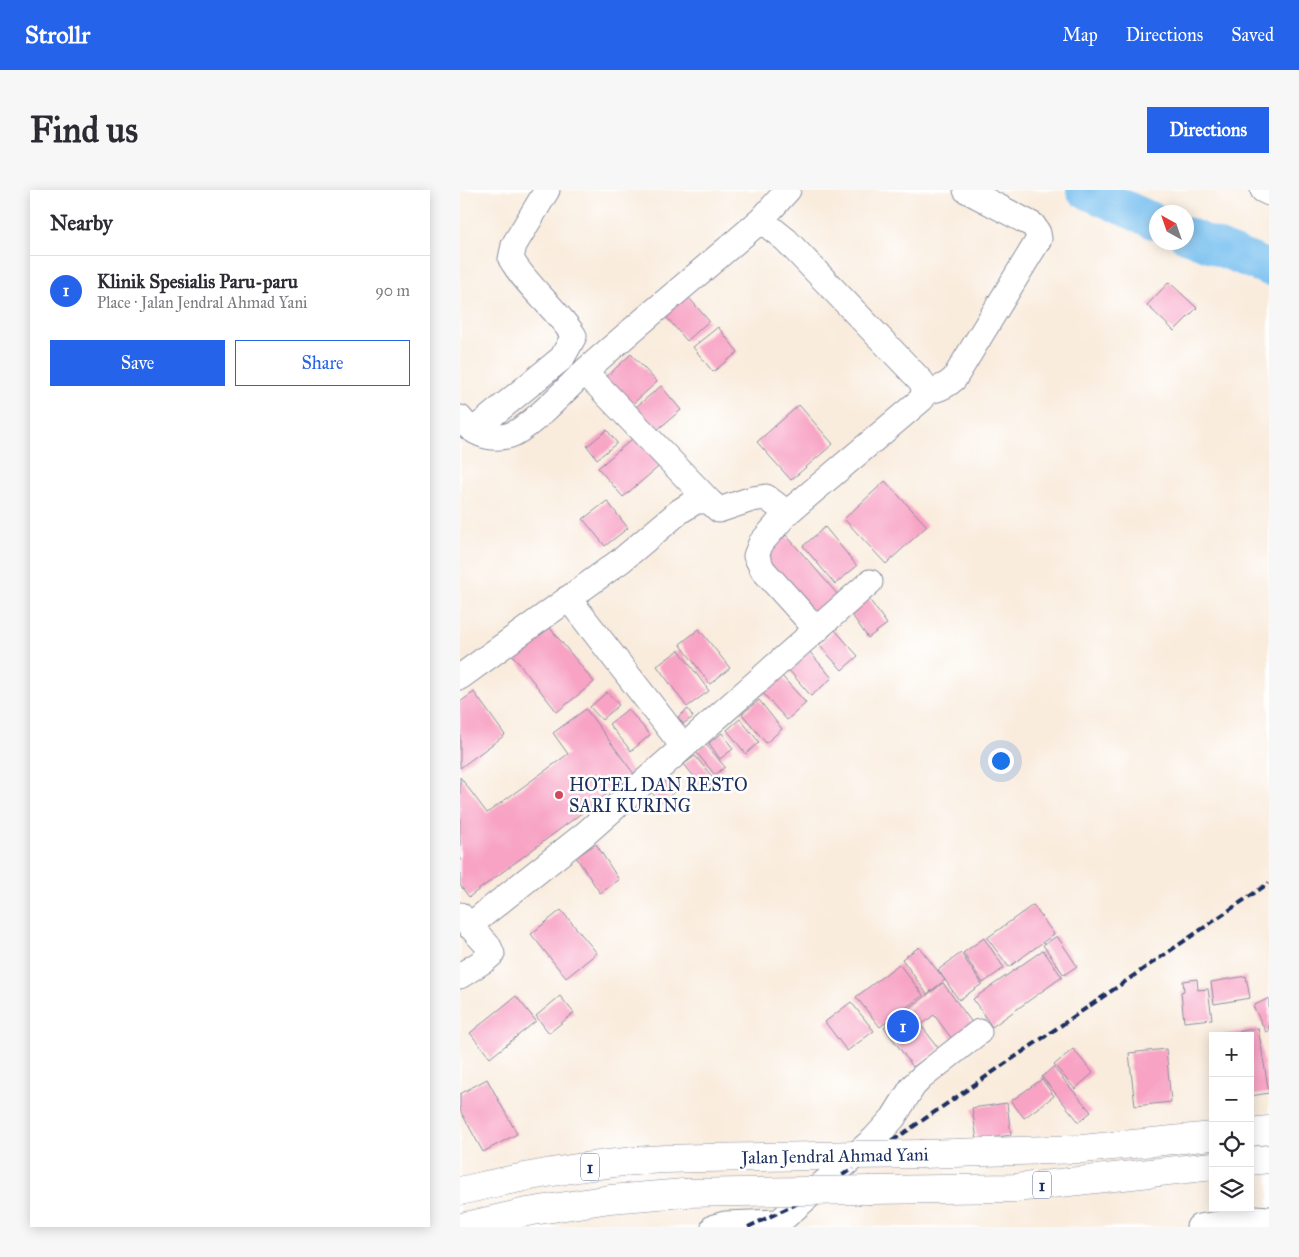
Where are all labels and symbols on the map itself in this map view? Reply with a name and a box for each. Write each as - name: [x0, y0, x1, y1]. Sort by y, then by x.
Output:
- north arrow: [1149, 205, 1194, 250]
- your location: [988, 748, 1014, 774]
- place label: HOTEL DAN RESTO SARI KURING: [569, 774, 748, 817]
- marker: HOTEL DAN RESTO SARI KURING: [553, 789, 565, 801]
- pin: 1: [887, 1007, 919, 1045]
- street label: Jalan Jendral Ahmad Yani: [739, 1143, 929, 1170]
- road number: 1: [581, 1154, 599, 1180]
- road number: 1: [1033, 1172, 1051, 1198]

